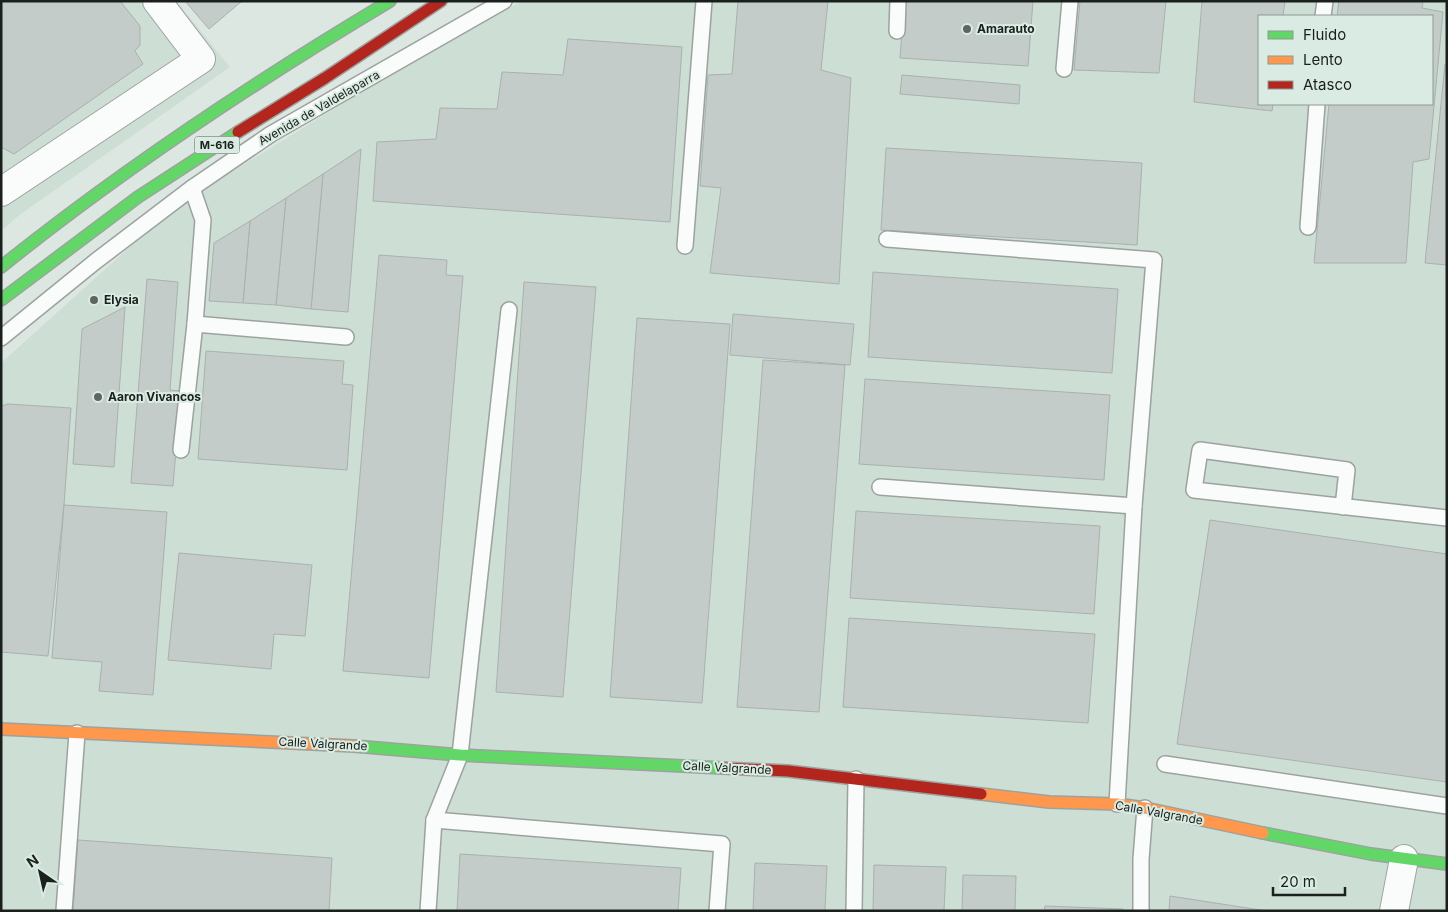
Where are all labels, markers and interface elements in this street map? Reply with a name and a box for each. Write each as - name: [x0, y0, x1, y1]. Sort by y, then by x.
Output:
- legend: [1258, 15, 1433, 105]
- place label: Amarauto: [977, 21, 1035, 36]
- marker: Amarauto: [961, 23, 973, 35]
- text: Fluido: [1303, 25, 1346, 44]
- text: Lento: [1303, 50, 1343, 69]
- street label: Avenida de Valdelaparra: [255, 67, 382, 148]
- text: Atasco: [1303, 75, 1352, 94]
- road number: M-616: [194, 136, 240, 154]
- place label: Elysia: [104, 292, 139, 307]
- marker: Elysia: [88, 294, 100, 306]
- place label: Aaron Vivancos: [108, 389, 201, 404]
- marker: Aaron Vivancos: [92, 391, 104, 403]
- street label: Calle Valgrande: [278, 734, 368, 753]
- street label: Calle Valgrande: [682, 758, 772, 777]
- street label: Calle Valgrande: [1114, 797, 1204, 828]
- north arrow: [15, 847, 65, 897]
- text: N: [23, 851, 42, 871]
- scale bar: [1273, 864, 1346, 896]
- text: 20 m: [1280, 872, 1316, 891]

